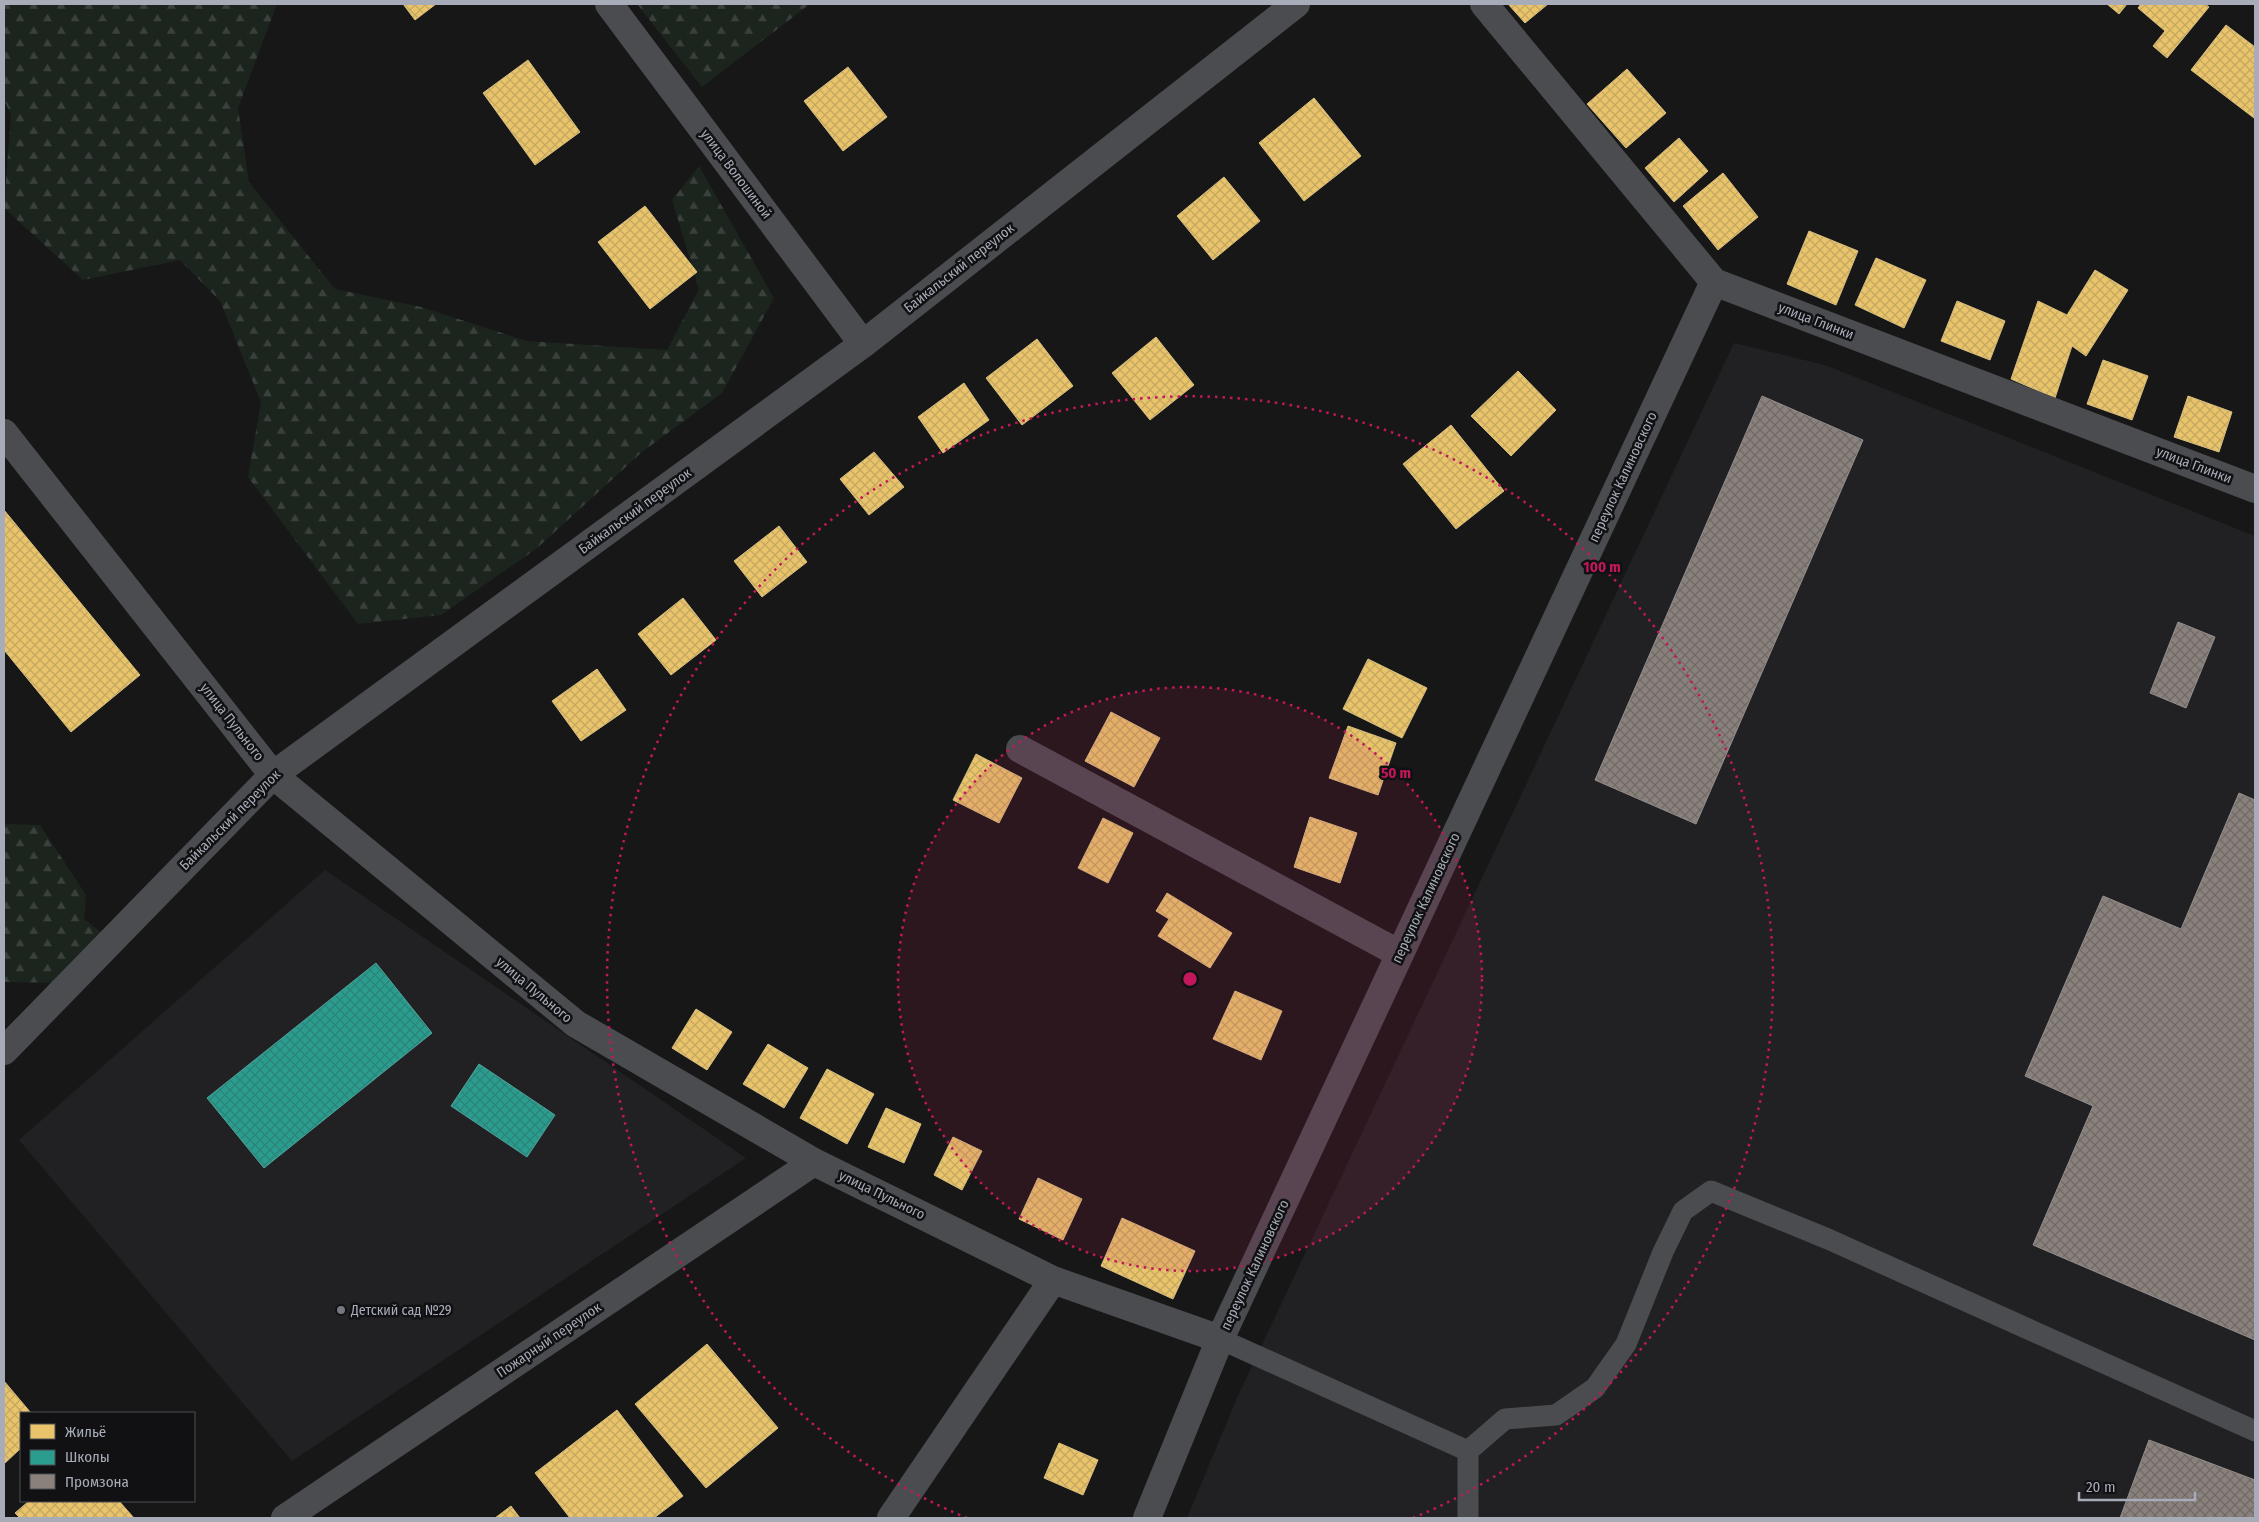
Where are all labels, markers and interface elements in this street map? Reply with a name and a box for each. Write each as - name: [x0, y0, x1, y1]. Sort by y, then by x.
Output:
- street label: улица Волошиной: [697, 126, 775, 222]
- street label: Байкальский переулок: [900, 219, 1018, 316]
- street label: улица Глинки: [1776, 299, 1856, 343]
- street label: переулок Калиновского: [1585, 409, 1661, 545]
- street label: улица Глинки: [2154, 443, 2234, 487]
- street label: Байкальский переулок: [575, 464, 695, 558]
- text: 100 m: [1583, 558, 1621, 576]
- street label: улица Пульного: [196, 680, 268, 764]
- text: 50 m: [1381, 764, 1411, 782]
- street label: Байкальский переулок: [176, 766, 284, 874]
- street label: переулок Калиновского: [1388, 830, 1464, 966]
- street label: улица Пульного: [493, 953, 575, 1027]
- centre of rings: [1181, 970, 1199, 988]
- street label: улица Пульного: [836, 1167, 928, 1223]
- street label: переулок Калиновского: [1217, 1197, 1293, 1333]
- street label: Пожарный переулок: [494, 1299, 605, 1381]
- place label: Детский сад №29: [350, 1302, 452, 1319]
- marker: Детский сад №29: [335, 1304, 347, 1316]
- legend: [20, 1412, 195, 1502]
- text: Жильё: [65, 1423, 106, 1441]
- text: Школы: [65, 1448, 110, 1466]
- scale bar: [2079, 1470, 2195, 1502]
- text: Промзона: [65, 1473, 129, 1491]
- text: 20 m: [2086, 1478, 2116, 1496]

